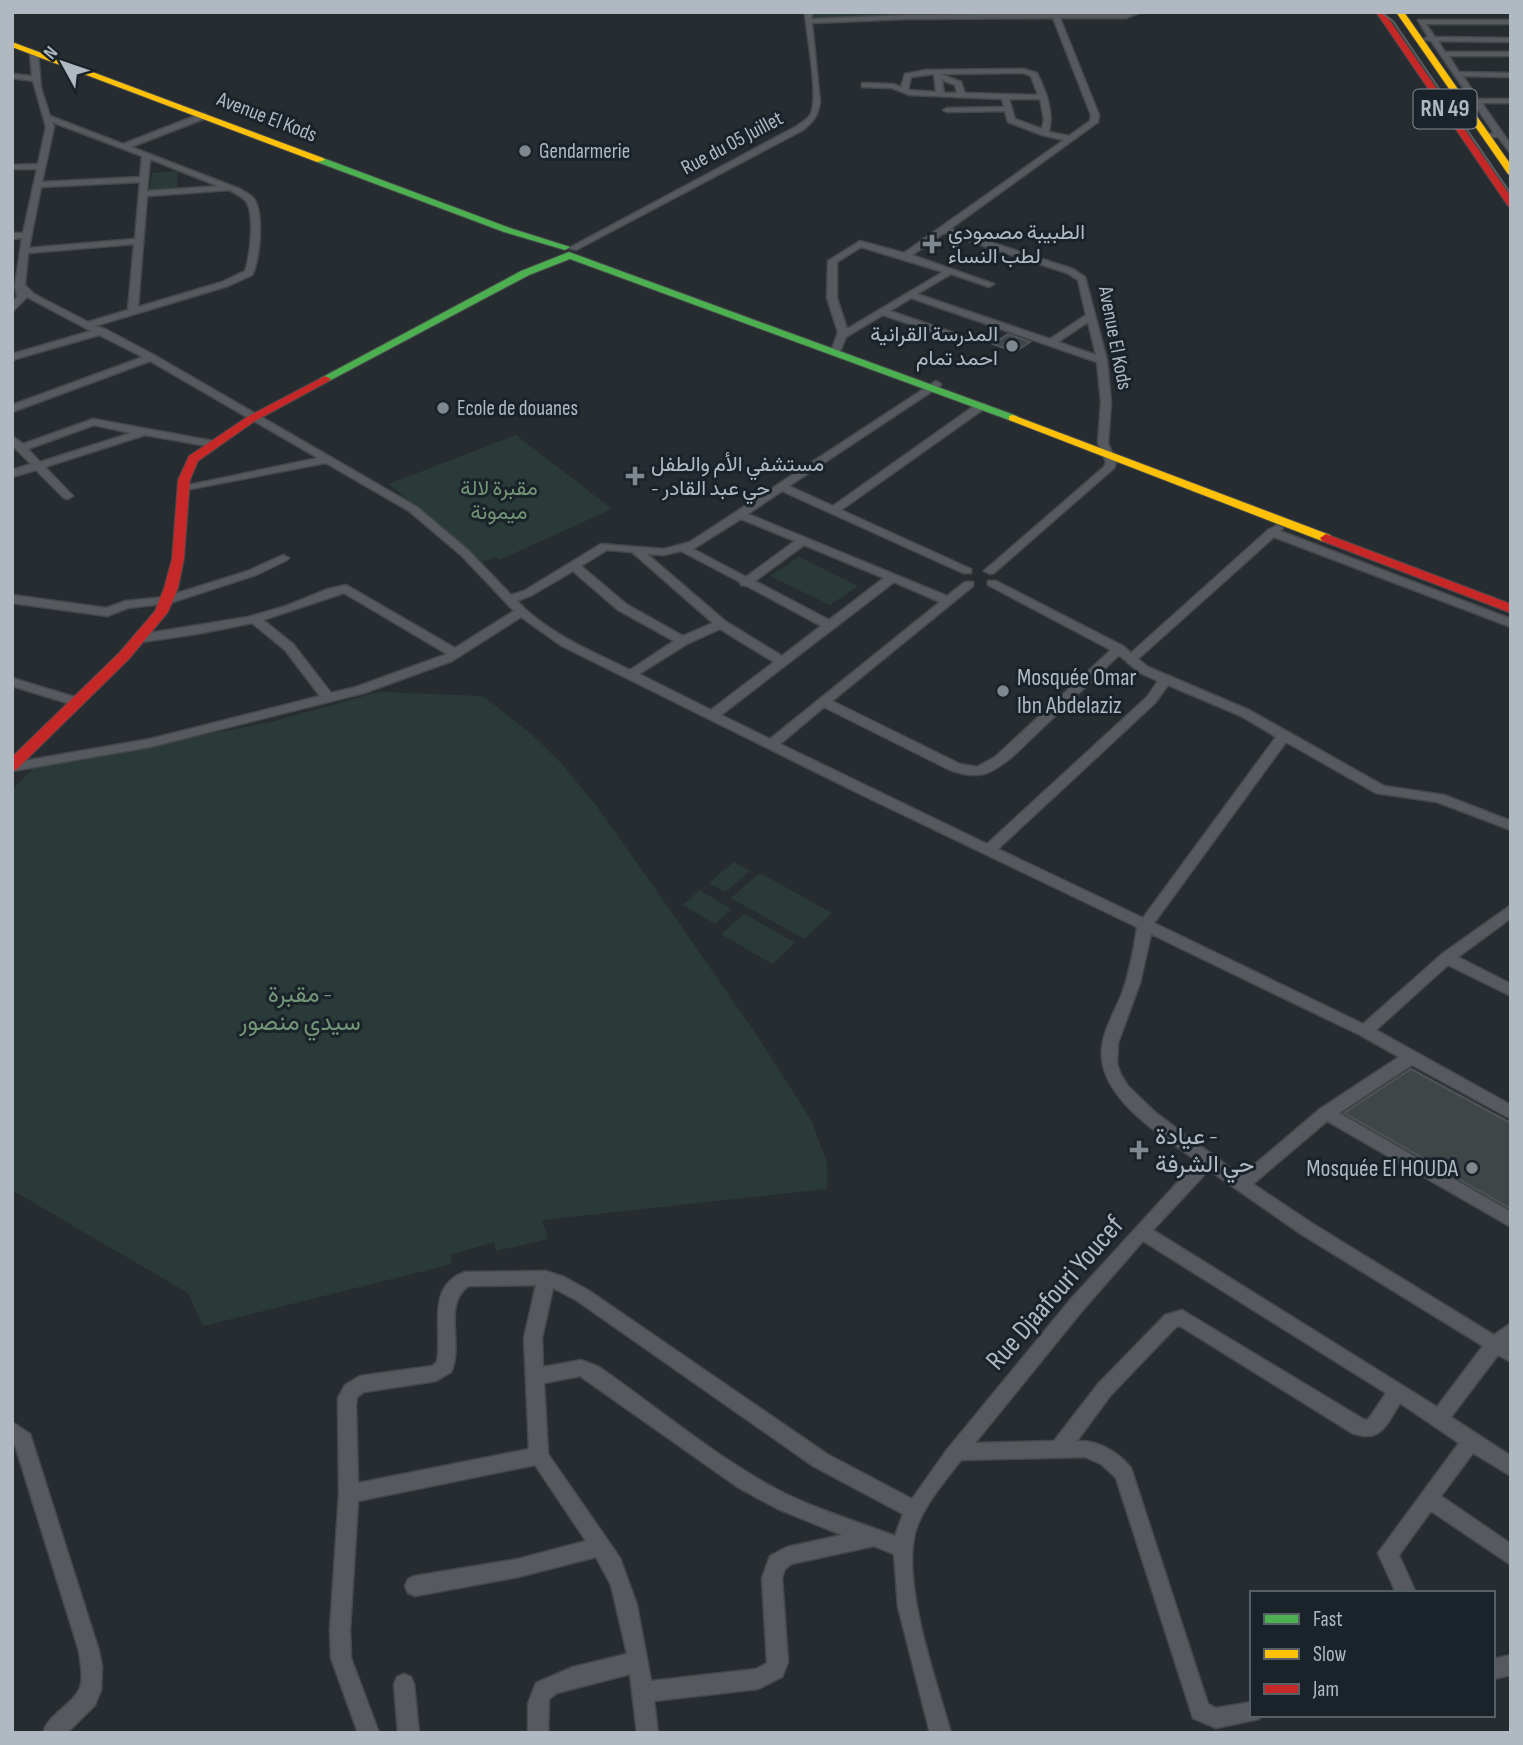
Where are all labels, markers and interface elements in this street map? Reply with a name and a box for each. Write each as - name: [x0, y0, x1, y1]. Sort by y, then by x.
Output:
- north arrow: [28, 28, 98, 98]
- text: N: [39, 42, 63, 64]
- street label: Avenue El Kods: [213, 86, 320, 147]
- road number: RN 49: [1414, 90, 1476, 128]
- street label: Rue du 05 Juillet: [677, 106, 787, 180]
- place label: Gendarmerie: [539, 139, 630, 164]
- marker: Gendarmerie: [517, 143, 533, 159]
- place label: الطبيبة مصمودي لطب النساء: [948, 220, 1085, 269]
- marker: الطبيبة مصمودي لطب النساء: [922, 234, 942, 254]
- street label: Avenue El Kods: [1093, 283, 1137, 392]
- place label: المدرسة القرانية احمد تمام: [870, 322, 998, 372]
- marker: المدرسة القرانية احمد تمام: [1004, 338, 1020, 354]
- place label: Ecole de douanes: [457, 396, 578, 421]
- marker: Ecole de douanes: [435, 400, 451, 416]
- place label: مستشفي الأم والطفل - حي عبد القادر: [651, 452, 824, 505]
- marker: مستشفي الأم والطفل - حي عبد القادر: [625, 466, 645, 486]
- park label: مقبرة لالة ميمونة: [460, 476, 538, 525]
- place label: Mosquée Omar Ibn Abdelaziz: [1017, 663, 1136, 720]
- marker: Mosquée Omar Ibn Abdelaziz: [995, 683, 1011, 699]
- park label: مقبرة - سيدي منصور: [238, 980, 361, 1041]
- place label: عيادة - حي الشرفة: [1155, 1122, 1254, 1183]
- marker: عيادة - حي الشرفة: [1129, 1140, 1149, 1160]
- place label: Mosquée El HOUDA: [1306, 1154, 1459, 1183]
- marker: Mosquée El HOUDA: [1464, 1160, 1480, 1176]
- street label: Rue Djaafouri Youcef: [979, 1209, 1131, 1377]
- legend: [1250, 1591, 1495, 1717]
- text: Fast: [1313, 1607, 1343, 1632]
- text: Slow: [1313, 1642, 1347, 1667]
- text: Jam: [1312, 1677, 1339, 1702]

